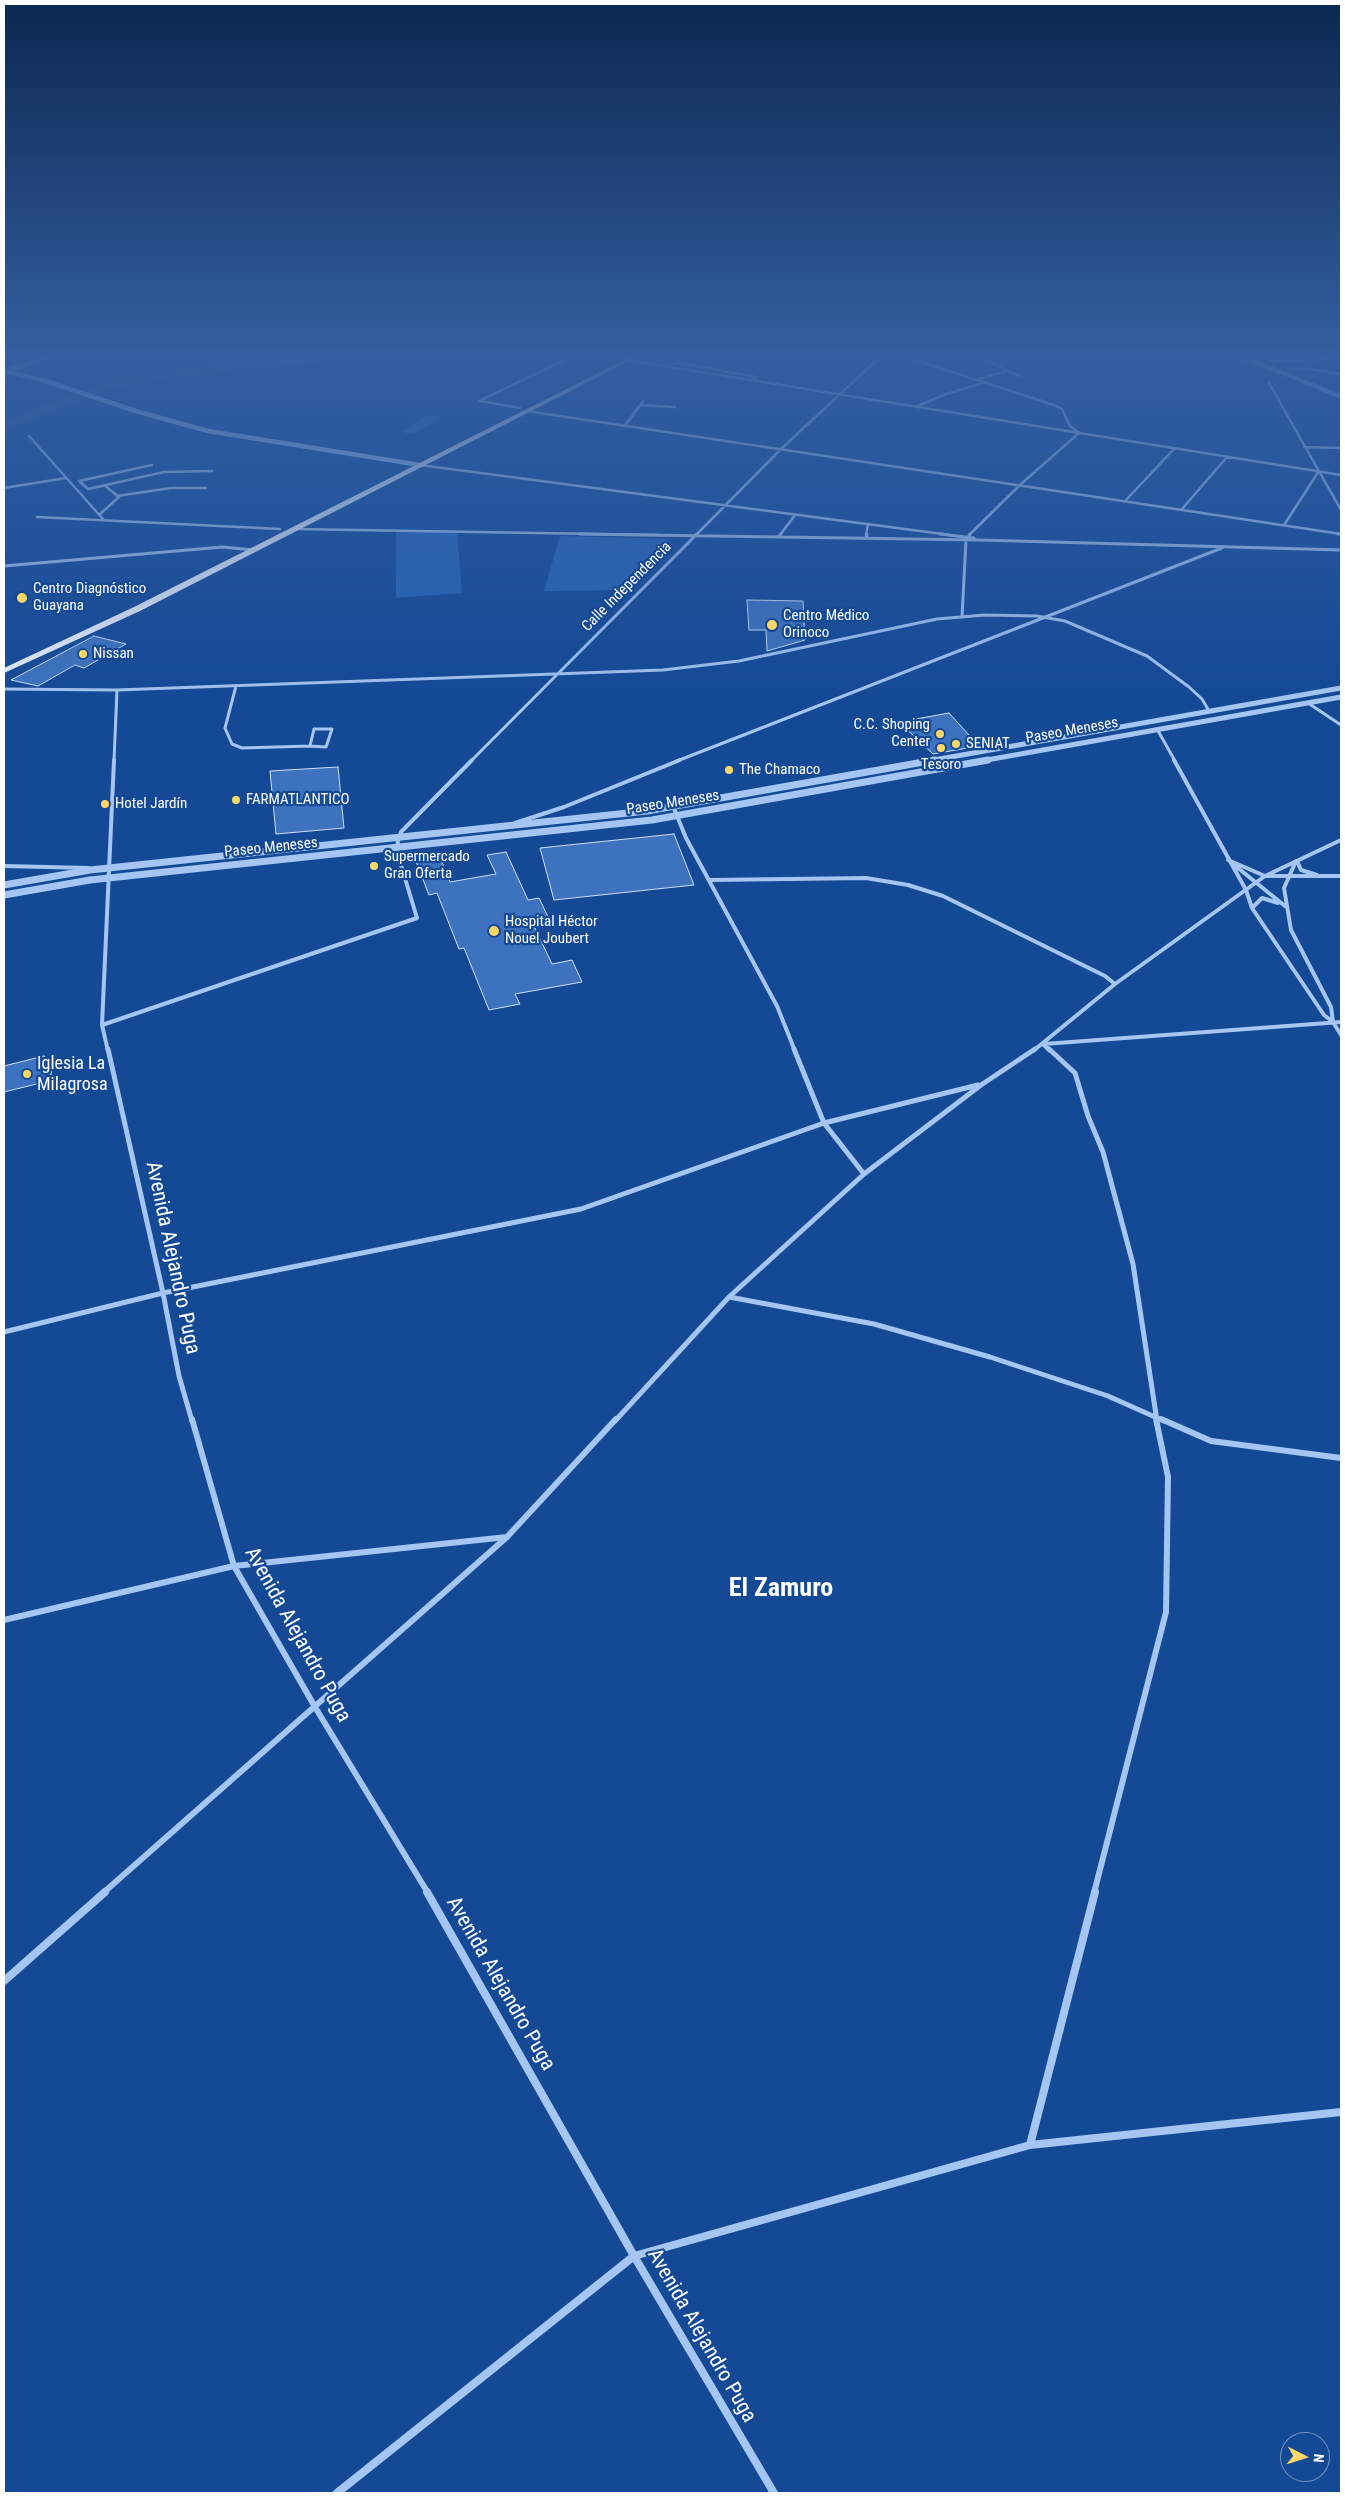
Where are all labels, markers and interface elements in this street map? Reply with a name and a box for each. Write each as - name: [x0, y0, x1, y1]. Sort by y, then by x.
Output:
- street label: Calle Independencia: [578, 538, 676, 636]
- place label: Centro Diagnóstico Guayana: [33, 580, 146, 615]
- marker: Centro Diagnóstico Guayana: [15, 591, 29, 605]
- place label: Centro Médico Orinoco: [783, 607, 869, 642]
- marker: Centro Médico Orinoco: [765, 618, 779, 632]
- place label: Nissan: [93, 645, 134, 663]
- marker: Nissan: [77, 648, 89, 660]
- street label: Paseo Meneses: [1024, 714, 1120, 748]
- place label: C.C. Shoping Center: [854, 716, 930, 751]
- marker: C.C. Shoping Center: [934, 728, 946, 740]
- place label: SENIAT: [966, 735, 1010, 753]
- marker: SENIAT: [950, 738, 962, 750]
- marker: Tesoro: [935, 742, 947, 754]
- place label: Tesoro: [921, 756, 961, 774]
- place label: The Chamaco: [739, 761, 820, 779]
- marker: The Chamaco: [723, 764, 735, 776]
- street label: Paseo Meneses: [625, 787, 721, 819]
- place label: FARMATLANTICO: [246, 791, 350, 809]
- marker: FARMATLANTICO: [230, 794, 242, 806]
- place label: Hotel Jardín: [115, 795, 187, 813]
- marker: Hotel Jardín: [99, 798, 111, 810]
- street label: Paseo Meneses: [223, 834, 319, 862]
- place label: Supermercado Gran Oferta: [384, 848, 470, 883]
- marker: Supermercado Gran Oferta: [368, 860, 380, 872]
- place label: Hospital Héctor Nouel Joubert: [505, 913, 598, 948]
- marker: Hospital Héctor Nouel Joubert: [487, 924, 501, 938]
- place label: Iglesia La Milagrosa: [37, 1053, 108, 1096]
- marker: Iglesia La Milagrosa: [21, 1068, 33, 1080]
- street label: Avenida Alejandro Puga: [139, 1159, 205, 1357]
- street label: Avenida Alejandro Puga: [238, 1543, 356, 1727]
- district label: El Zamuro: [729, 1573, 833, 1605]
- street label: Avenida Alejandro Puga: [440, 1893, 560, 2075]
- street label: Avenida Alejandro Puga: [641, 2245, 761, 2427]
- north arrow: [1280, 2432, 1330, 2482]
- text: N: [1311, 2453, 1327, 2463]

